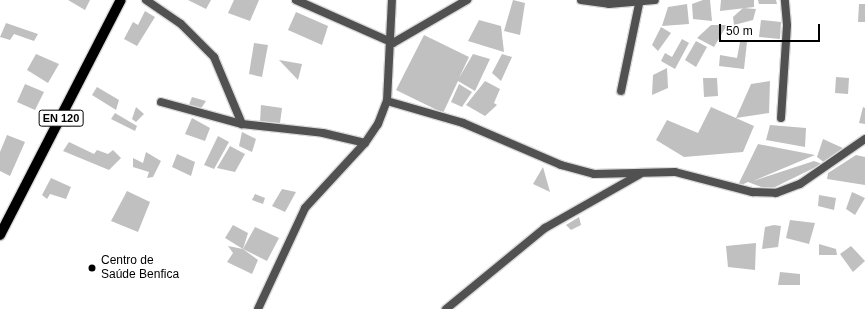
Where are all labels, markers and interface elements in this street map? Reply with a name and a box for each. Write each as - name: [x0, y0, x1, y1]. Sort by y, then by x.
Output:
- scale bar: [721, 16, 822, 42]
- text: 50 m: [726, 24, 753, 38]
- road number: EN 120: [38, 109, 84, 127]
- place label: Centro de Saúde Benfica: [101, 254, 179, 282]
- marker: Centro de Saúde Benfica: [86, 262, 98, 274]

